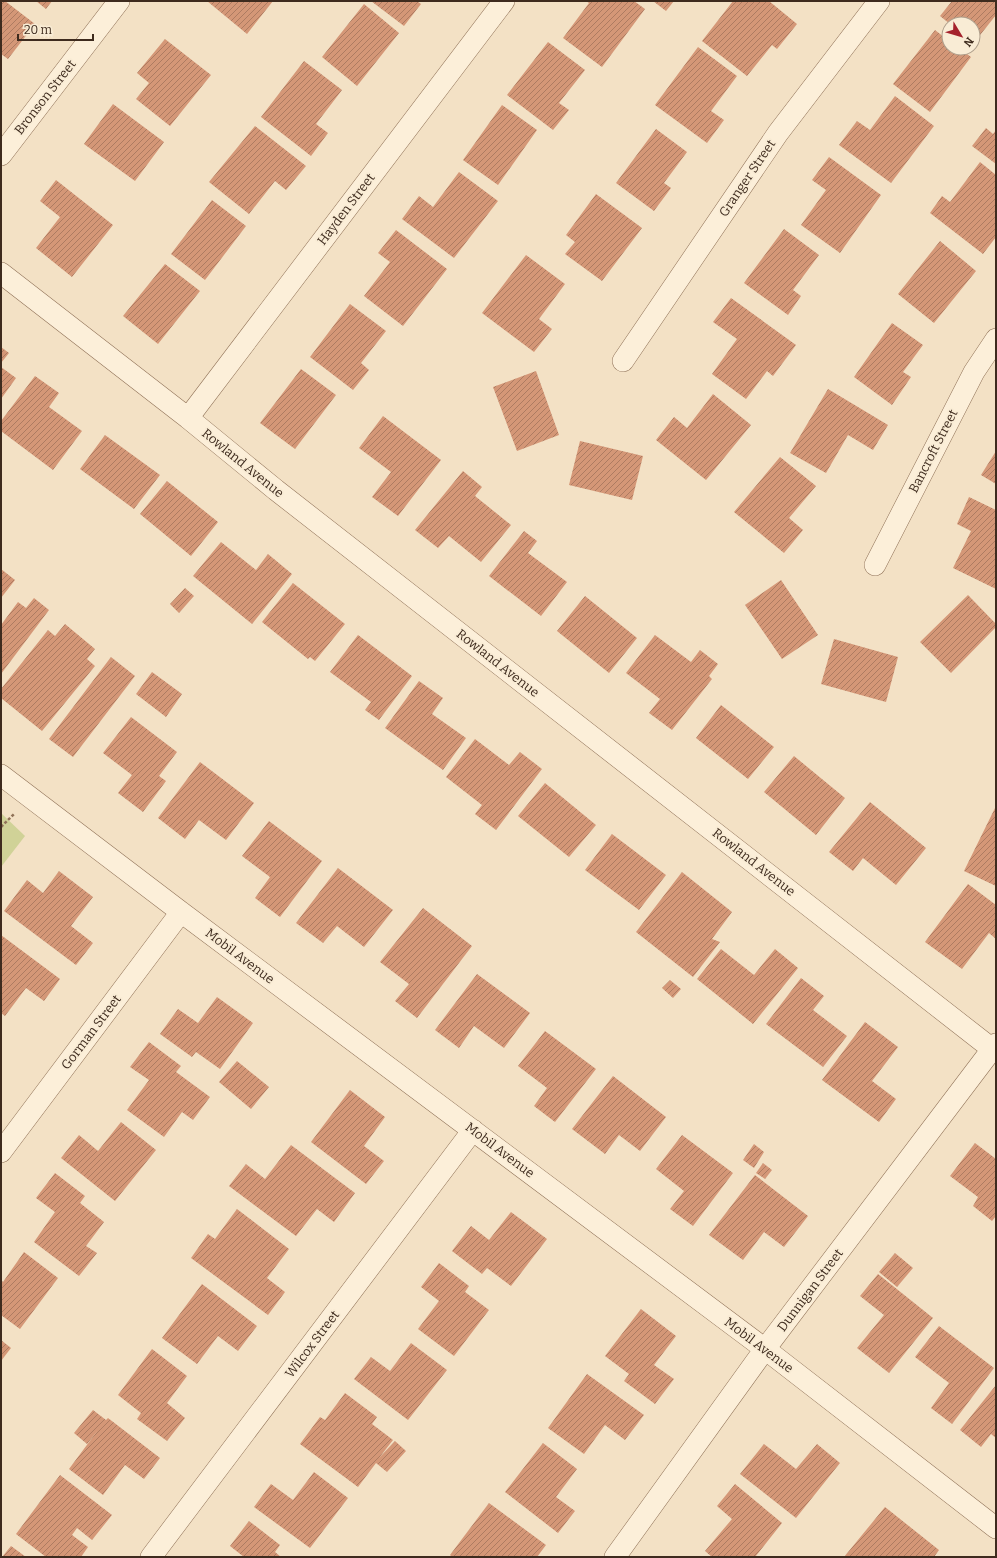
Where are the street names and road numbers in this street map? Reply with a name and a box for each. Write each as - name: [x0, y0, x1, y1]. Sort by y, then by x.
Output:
- street label: Bronson Street: [11, 56, 79, 137]
- street label: Granger Street: [716, 136, 778, 219]
- street label: Hayden Street: [314, 170, 378, 248]
- street label: Bancroft Street: [906, 407, 961, 495]
- street label: Rowland Avenue: [199, 425, 287, 501]
- street label: Rowland Avenue: [454, 626, 542, 700]
- street label: Rowland Avenue: [710, 825, 798, 899]
- street label: Mobil Avenue: [203, 925, 277, 987]
- street label: Gorman Street: [58, 991, 124, 1072]
- street label: Mobil Avenue: [463, 1119, 537, 1181]
- street label: Dunnigan Street: [774, 1246, 846, 1334]
- street label: Wilcox Street: [282, 1307, 342, 1381]
- street label: Mobil Avenue: [722, 1314, 796, 1376]

